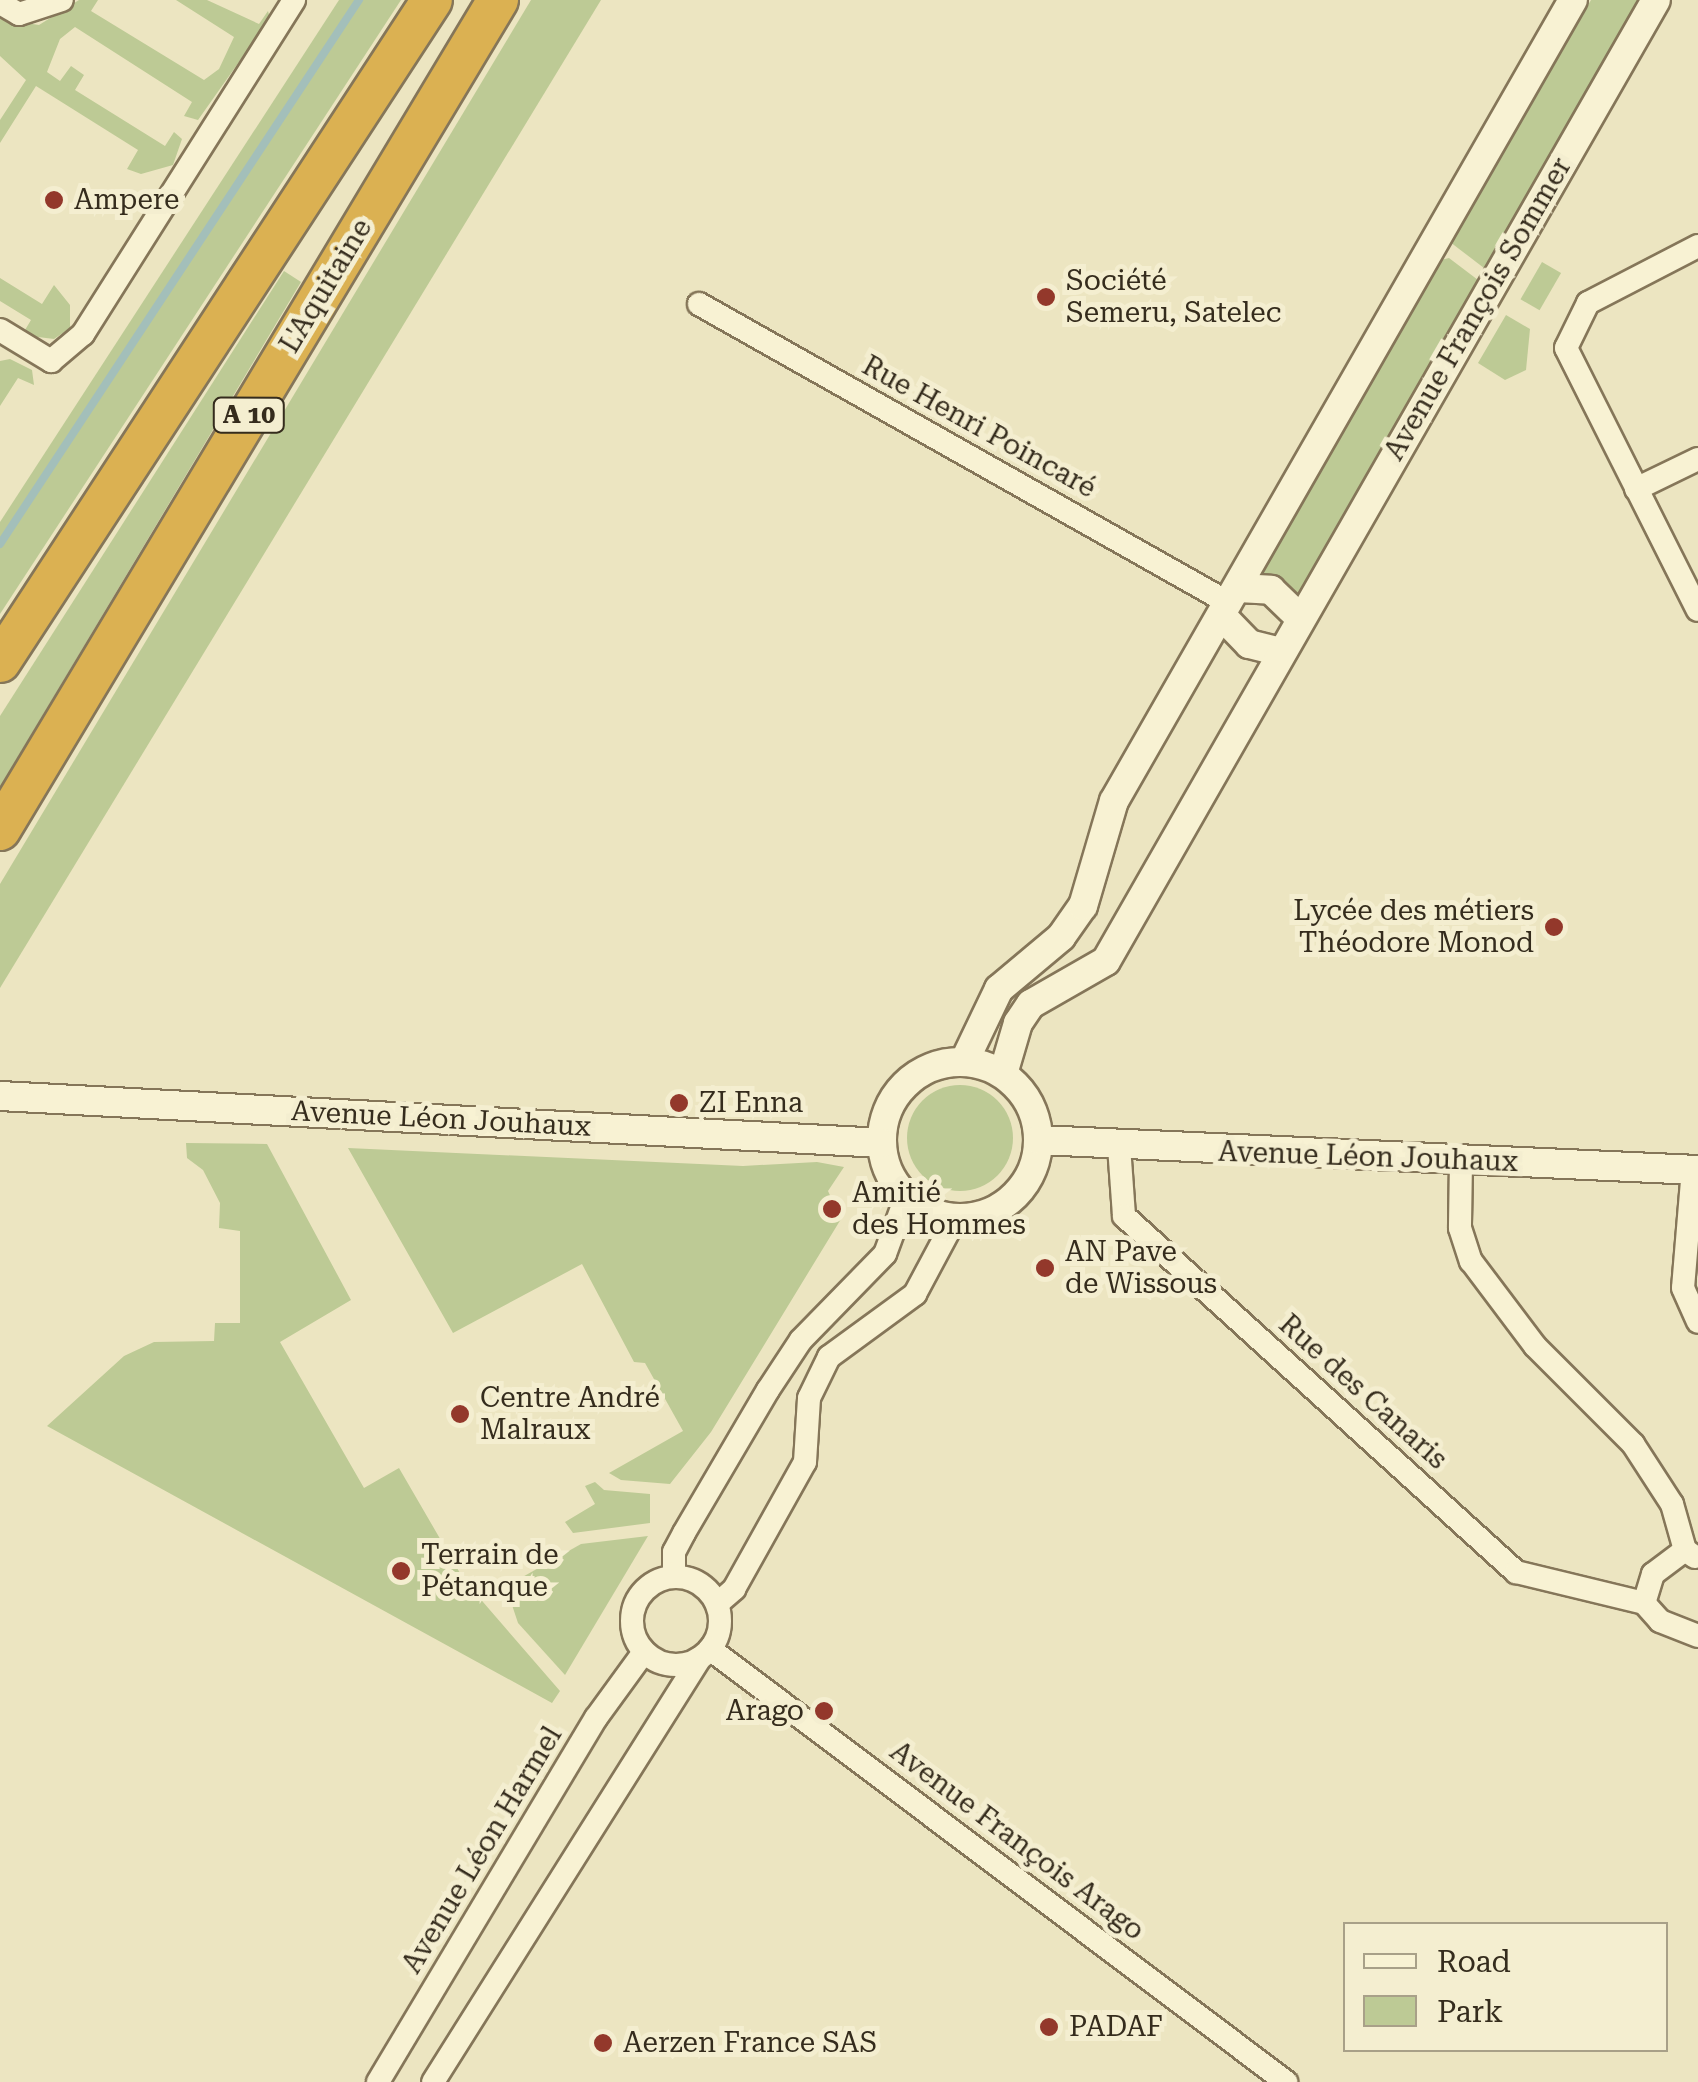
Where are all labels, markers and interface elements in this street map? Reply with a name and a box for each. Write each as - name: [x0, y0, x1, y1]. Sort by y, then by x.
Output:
- street label: Avenue François Sommer: [1378, 152, 1578, 466]
- place label: Ampere: [74, 183, 179, 217]
- marker: Ampere: [43, 189, 65, 211]
- street label: L'Aquitaine: [273, 213, 379, 359]
- place label: Société Semeru, Satelec: [1066, 264, 1282, 330]
- marker: Société Semeru, Satelec: [1035, 286, 1057, 308]
- street label: Rue Henri Poincaré: [856, 349, 1102, 505]
- road number: A 10: [212, 395, 286, 435]
- place label: Lycée des métiers Théodore Monod: [1293, 894, 1534, 960]
- marker: Lycée des métiers Théodore Monod: [1543, 916, 1565, 938]
- place label: ZI Enna: [699, 1086, 803, 1120]
- marker: ZI Enna: [668, 1092, 690, 1114]
- street label: Avenue Léon Jouhaux: [290, 1094, 592, 1144]
- street label: Avenue Léon Jouhaux: [1218, 1135, 1518, 1179]
- place label: Amitié des Hommes: [852, 1176, 1026, 1242]
- marker: Amitié des Hommes: [821, 1198, 843, 1220]
- place label: AN Pave de Wissous: [1065, 1235, 1217, 1301]
- marker: AN Pave de Wissous: [1034, 1257, 1056, 1279]
- street label: Rue des Canaris: [1272, 1308, 1454, 1476]
- place label: Centre André Malraux: [480, 1381, 660, 1447]
- marker: Centre André Malraux: [449, 1403, 471, 1425]
- place label: Terrain de Pétanque: [421, 1538, 559, 1604]
- marker: Terrain de Pétanque: [390, 1560, 412, 1582]
- place label: Arago: [726, 1694, 804, 1728]
- marker: Arago: [813, 1700, 835, 1722]
- street label: Avenue Léon Harmel: [395, 1721, 569, 1979]
- street label: Avenue François Arago: [883, 1735, 1151, 1947]
- legend: [1343, 1922, 1668, 2052]
- text: Road: [1437, 1944, 1511, 1979]
- text: Park: [1437, 1994, 1503, 2029]
- place label: PADAF: [1069, 2010, 1163, 2044]
- marker: PADAF: [1038, 2016, 1060, 2038]
- place label: Aerzen France SAS: [623, 2026, 877, 2060]
- marker: Aerzen France SAS: [592, 2032, 614, 2054]

